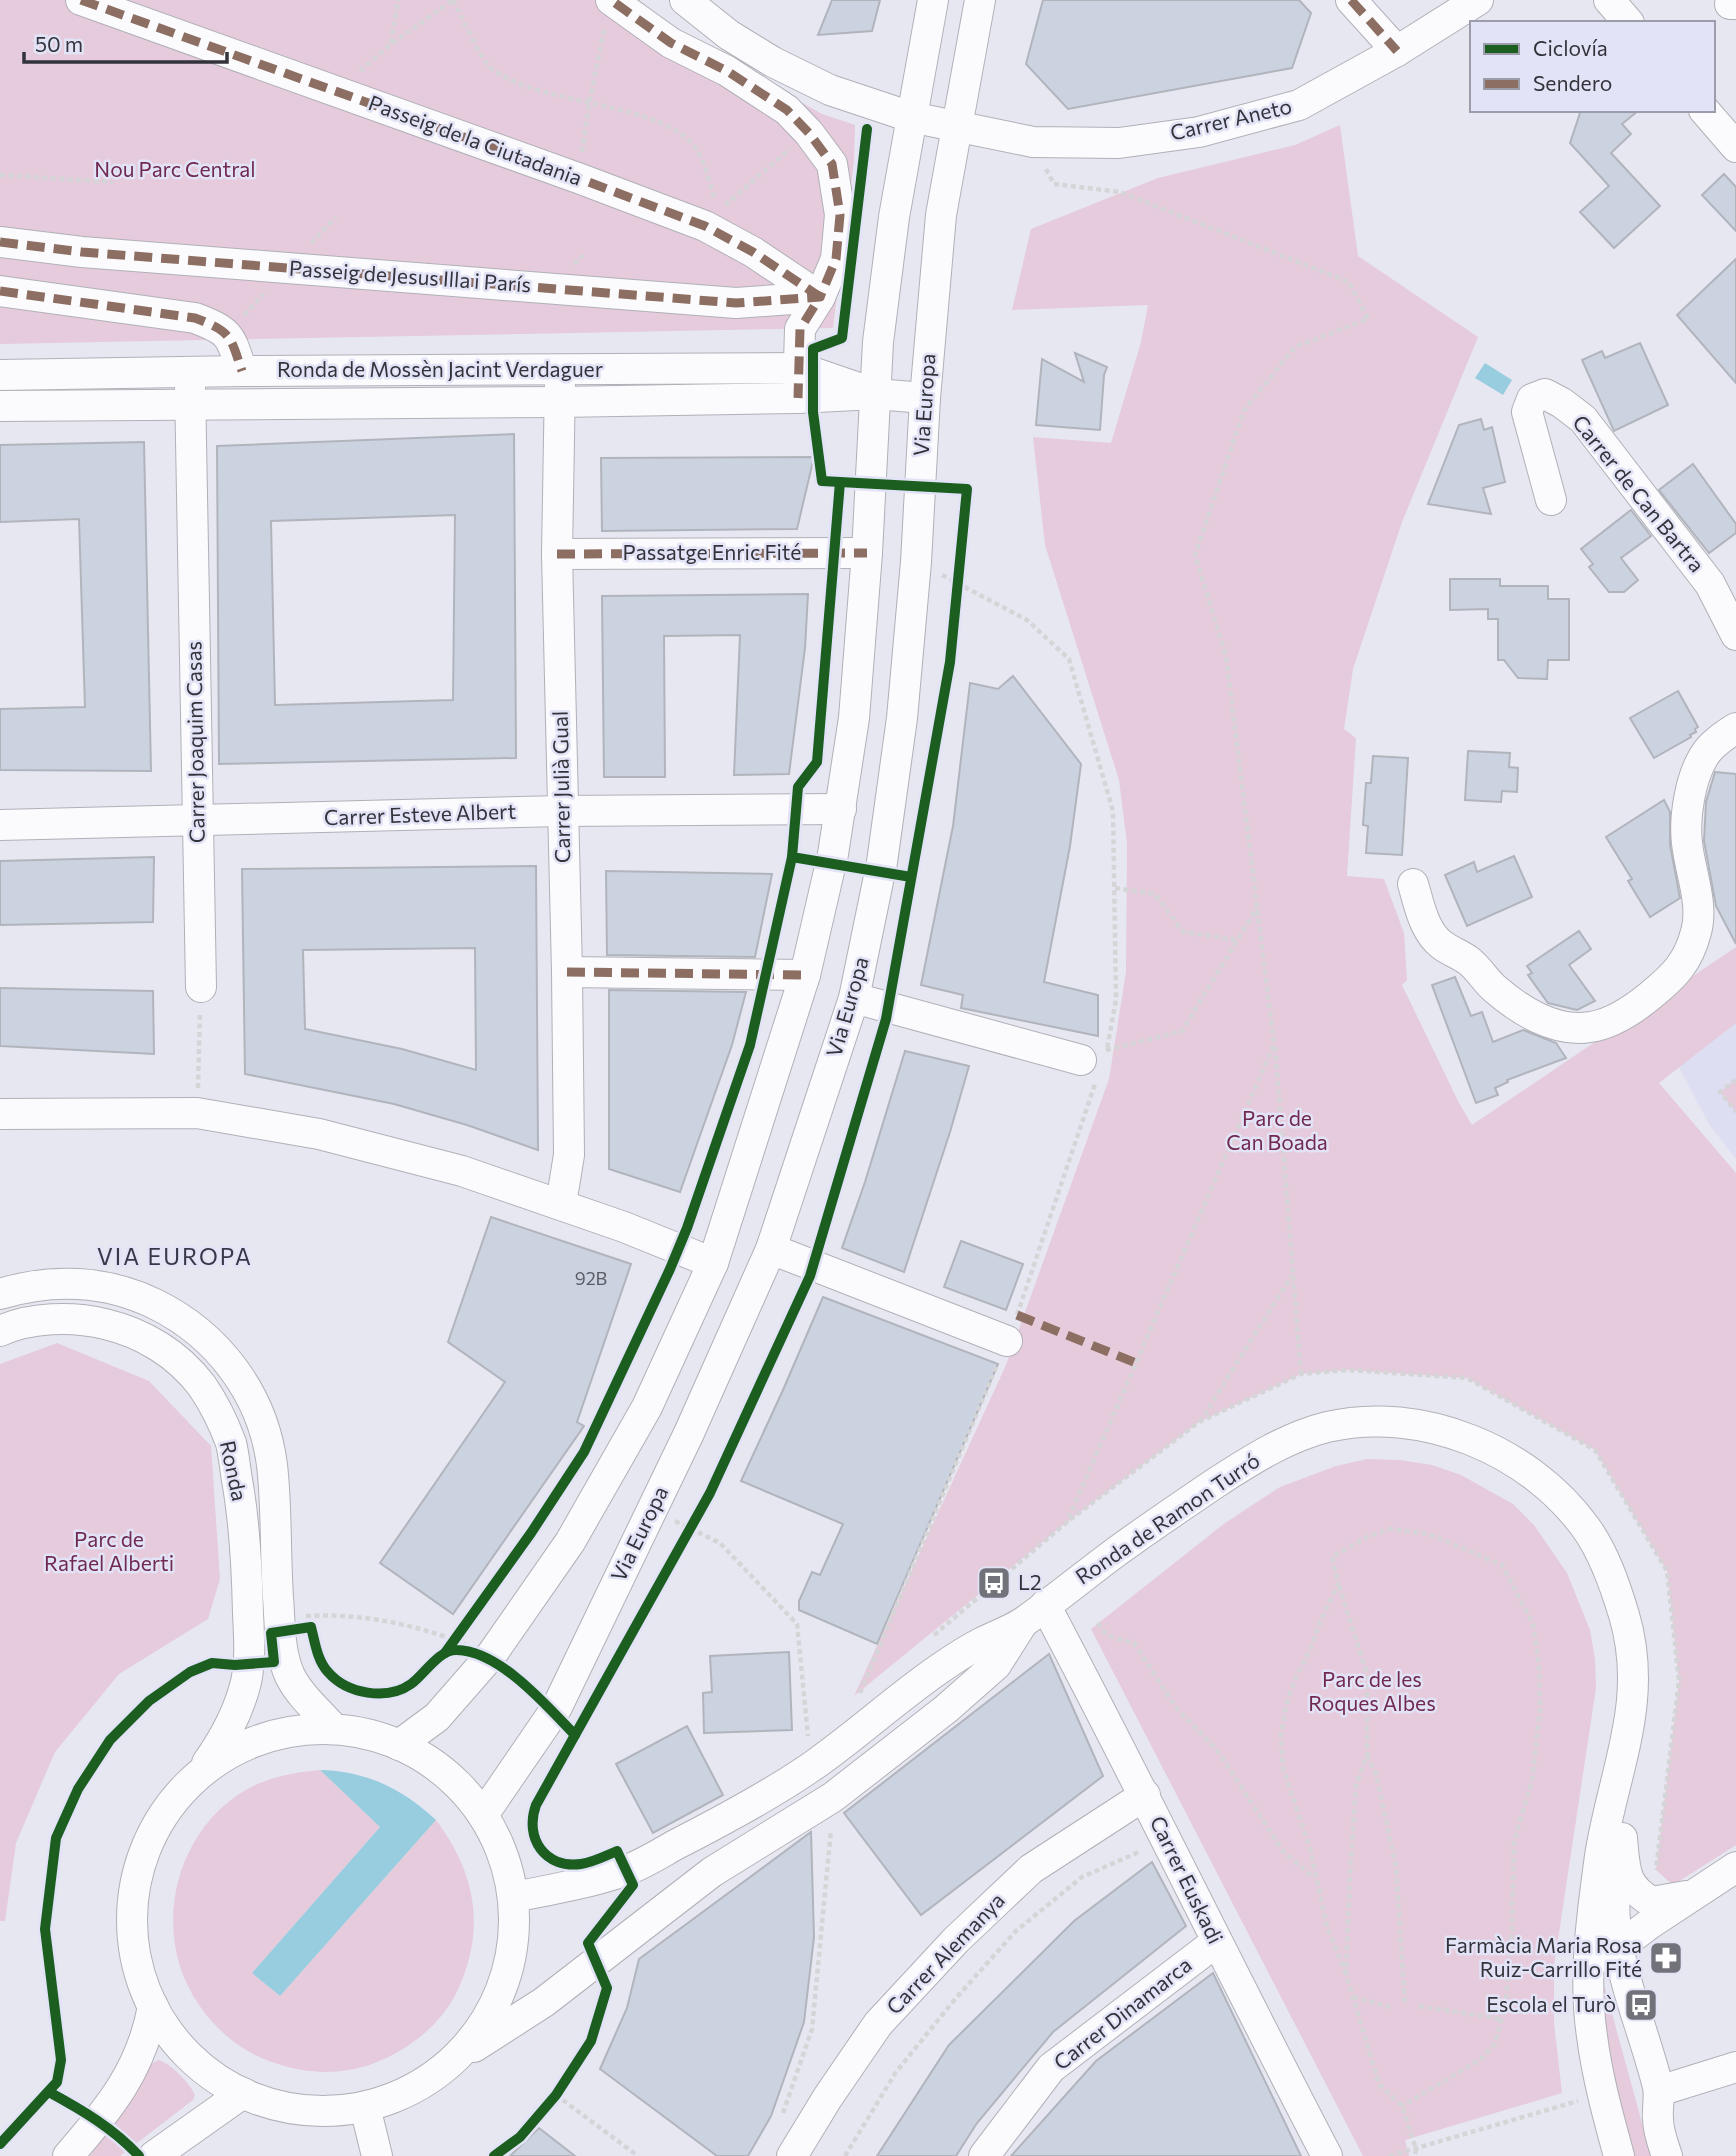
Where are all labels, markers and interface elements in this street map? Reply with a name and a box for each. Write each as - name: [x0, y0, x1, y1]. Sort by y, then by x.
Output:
- scale bar: [24, 21, 228, 65]
- legend: [1470, 21, 1715, 112]
- text: 50 m: [35, 31, 83, 56]
- text: Ciclovía: [1533, 35, 1608, 60]
- text: Sendero: [1533, 70, 1612, 95]
- street label: Passeig de la Ciutadania: [365, 89, 586, 190]
- street label: Carrer Aneto: [1168, 92, 1294, 145]
- park label: Nou Parc Central: [94, 156, 256, 181]
- street label: Passeig de Jesus Illa i París: [288, 255, 532, 296]
- street label: Via Europa: [907, 353, 940, 457]
- street label: Ronda de Mossèn Jacint Verdaguer: [277, 356, 603, 381]
- street label: Carrer de Can Bartra: [1568, 410, 1710, 577]
- street label: Passatge Enric Fité: [623, 539, 801, 564]
- street label: Carrer Joaquim Casas: [180, 641, 209, 843]
- street label: Carrer Julià Gual: [547, 711, 574, 863]
- street label: Carrer Esteve Albert: [323, 798, 516, 829]
- street label: Via Europa: [820, 954, 873, 1060]
- park label: Parc de Can Boada: [1226, 1105, 1328, 1154]
- district label: VIA EUROPA: [97, 1242, 253, 1270]
- house number: 92B: [575, 1267, 607, 1289]
- street label: Ronda: [216, 1438, 253, 1503]
- street label: Ronda de Ramon Turró: [1070, 1447, 1264, 1589]
- street label: Via Europa: [605, 1482, 672, 1585]
- park label: Parc de Rafael Alberti: [44, 1526, 174, 1575]
- bus stop icon: L2: [975, 1564, 1013, 1602]
- place label: L2: [1018, 1569, 1042, 1594]
- park label: Parc de les Roques Albes: [1308, 1666, 1436, 1715]
- street label: Carrer Euskadi: [1146, 1811, 1229, 1947]
- street label: Carrer Alemanya: [881, 1887, 1009, 2019]
- place label: Farmàcia Maria Rosa Ruiz-Carrillo Fité: [1445, 1932, 1642, 1981]
- pharmacy icon: Farmàcia Maria Rosa Ruiz-Carrillo Fité: [1647, 1939, 1685, 1977]
- street label: Carrer Dinamarca: [1048, 1951, 1196, 2074]
- bus stop icon: Escola el Turò: [1622, 1986, 1660, 2024]
- place label: Escola el Turò: [1486, 1991, 1616, 2016]

